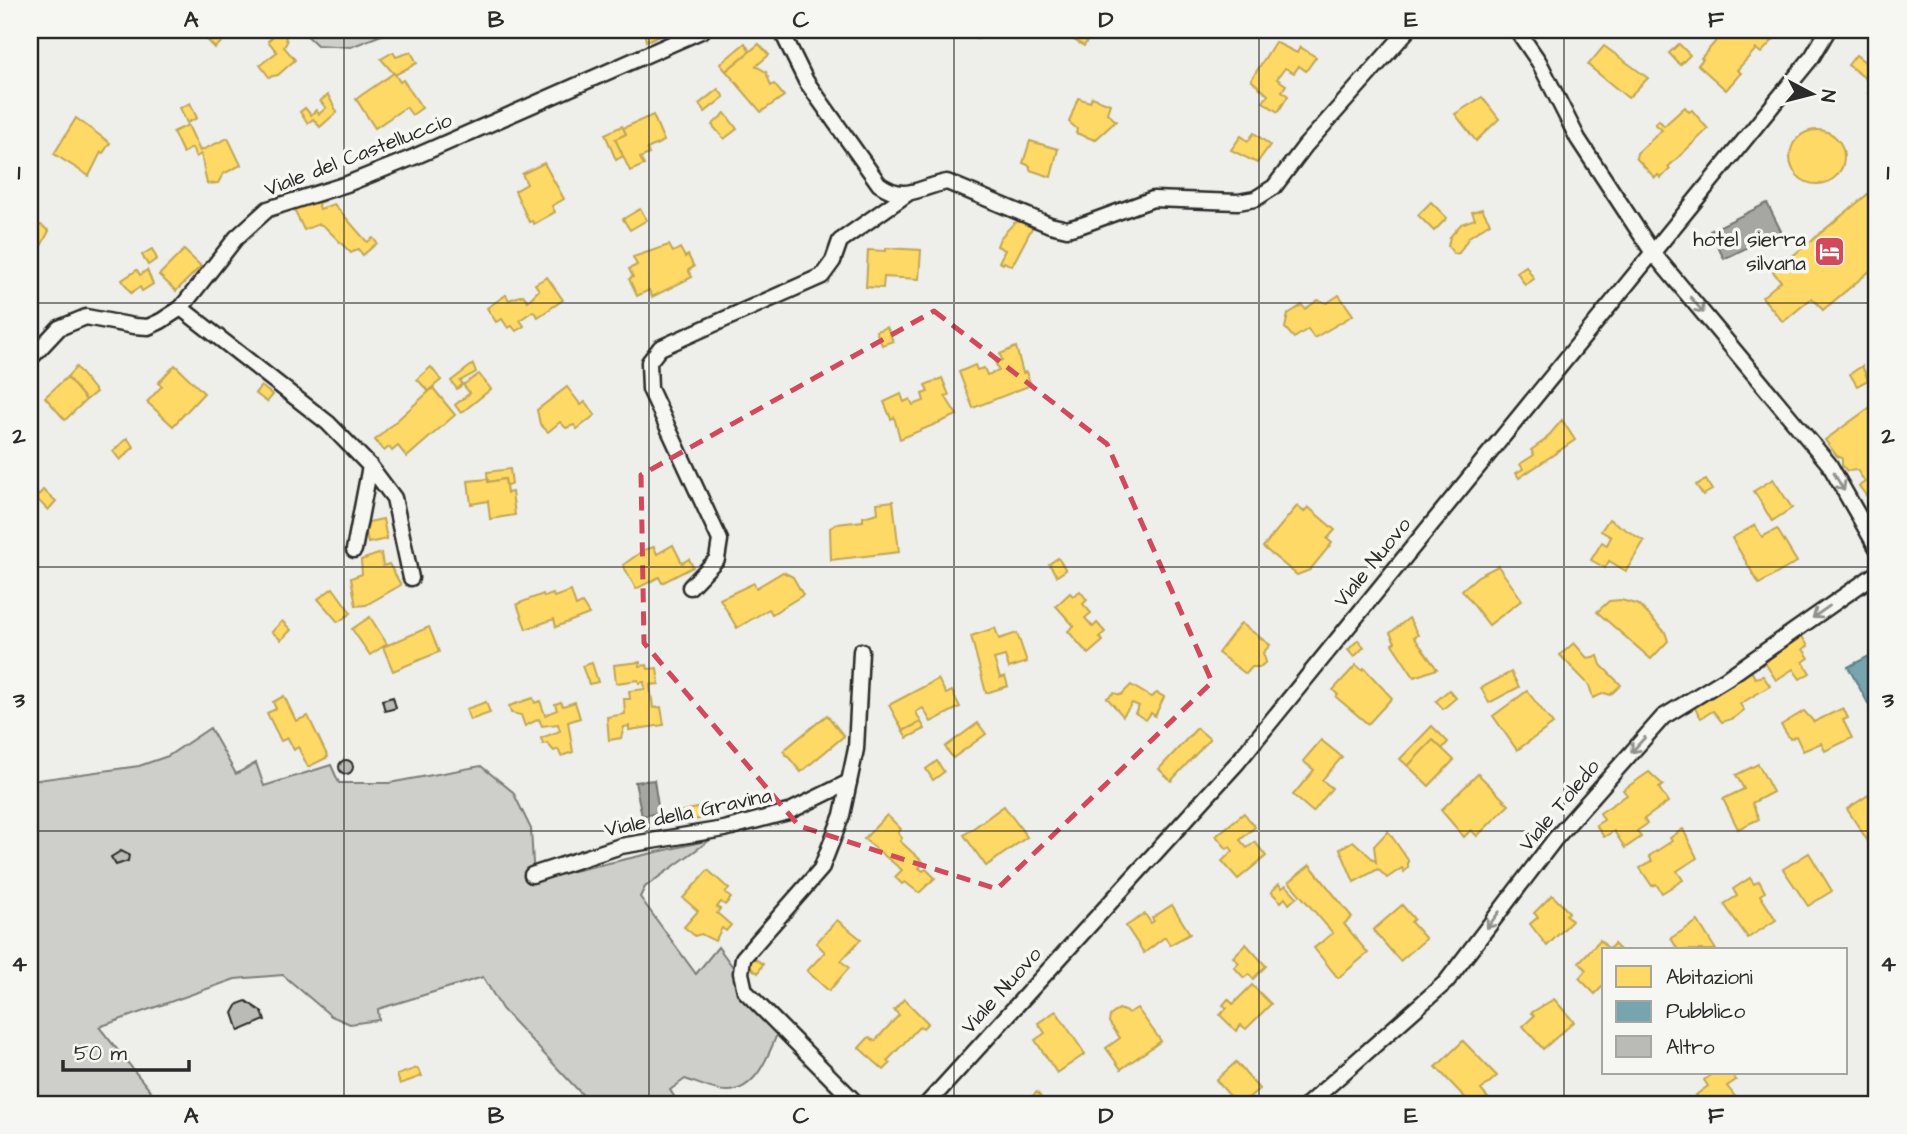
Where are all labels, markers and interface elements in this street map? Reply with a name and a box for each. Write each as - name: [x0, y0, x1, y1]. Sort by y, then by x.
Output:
- text: A: [184, 4, 199, 36]
- text: B: [488, 4, 505, 36]
- text: C: [793, 4, 810, 36]
- text: D: [1099, 4, 1114, 36]
- text: E: [1404, 4, 1418, 36]
- text: F: [1708, 4, 1725, 36]
- north arrow: [1778, 60, 1848, 130]
- text: N: [1813, 88, 1842, 104]
- street label: Viale del Castelluccio: [260, 105, 456, 204]
- text: 1: [18, 156, 21, 188]
- text: 1: [1887, 156, 1890, 188]
- place label: hotel sierra silvana: [1693, 225, 1806, 278]
- hotel icon: hotel sierra silvana: [1812, 234, 1846, 268]
- one-way arrow: [1689, 296, 1704, 314]
- text: 2: [11, 420, 26, 452]
- text: 2: [1880, 420, 1895, 452]
- one-way arrow: [1833, 471, 1846, 492]
- street label: Viale Nuovo: [1327, 511, 1418, 614]
- one-way arrow: [1812, 605, 1831, 619]
- text: 3: [12, 684, 25, 716]
- text: 3: [1881, 684, 1894, 716]
- one-way arrow: [1630, 736, 1646, 754]
- street label: Viale Toledo: [1512, 753, 1607, 858]
- street label: Viale della Gravina: [602, 781, 775, 844]
- one-way arrow: [1485, 911, 1500, 929]
- street label: Viale Nuovo: [954, 940, 1049, 1040]
- text: 4: [11, 948, 27, 980]
- legend: [1602, 948, 1848, 1074]
- text: 4: [1880, 948, 1896, 980]
- text: Abitazioni: [1666, 963, 1753, 992]
- text: Pubblico: [1666, 997, 1745, 1026]
- scale bar: [63, 1029, 189, 1073]
- text: Altro: [1666, 1033, 1715, 1062]
- text: 50 m: [74, 1039, 128, 1068]
- text: A: [184, 1100, 199, 1132]
- text: B: [488, 1100, 505, 1132]
- text: C: [793, 1100, 810, 1132]
- text: D: [1099, 1100, 1114, 1132]
- text: E: [1404, 1100, 1418, 1132]
- text: F: [1708, 1100, 1725, 1132]

